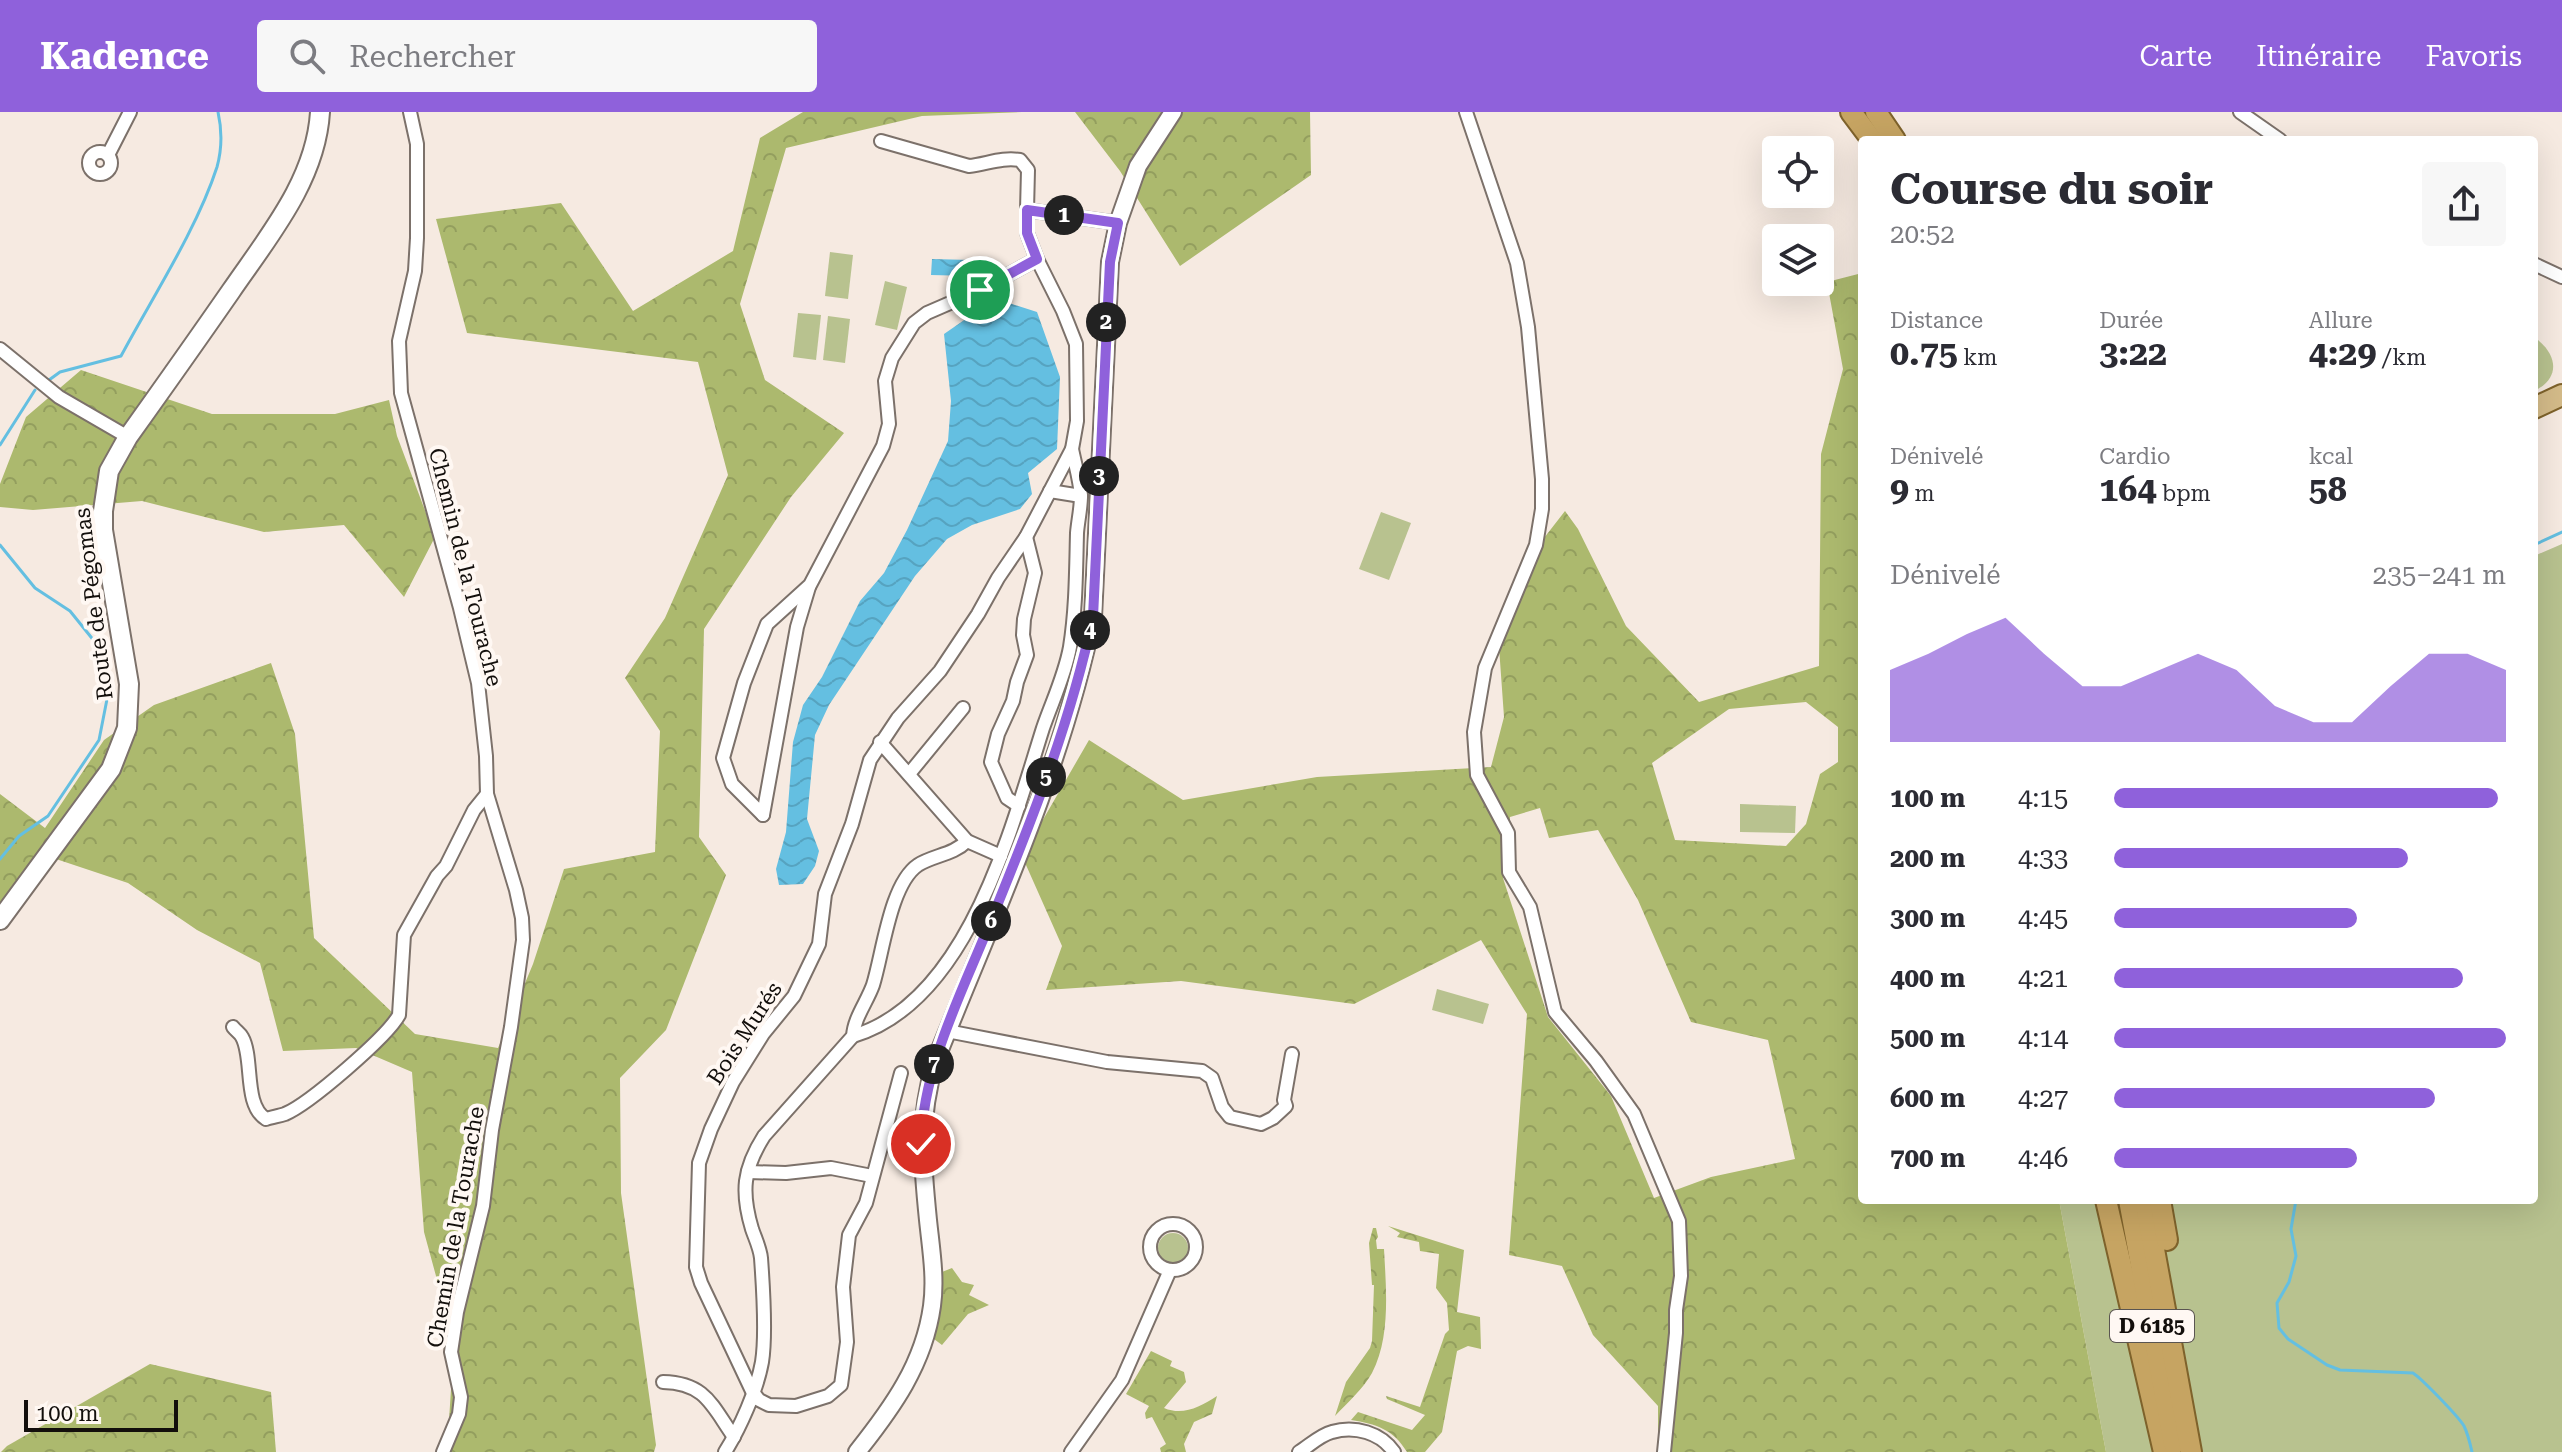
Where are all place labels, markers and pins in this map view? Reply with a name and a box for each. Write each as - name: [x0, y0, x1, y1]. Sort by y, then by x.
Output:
- pin: 1: [1044, 195, 1084, 235]
- pin: [946, 256, 1014, 324]
- pin: 2: [1086, 302, 1126, 342]
- pin: 3: [1079, 456, 1119, 496]
- pin: 4: [1070, 610, 1110, 650]
- pin: 5: [1026, 757, 1066, 797]
- pin: 6: [971, 901, 1011, 941]
- pin: 7: [914, 1044, 954, 1084]
- pin: [887, 1110, 955, 1178]

